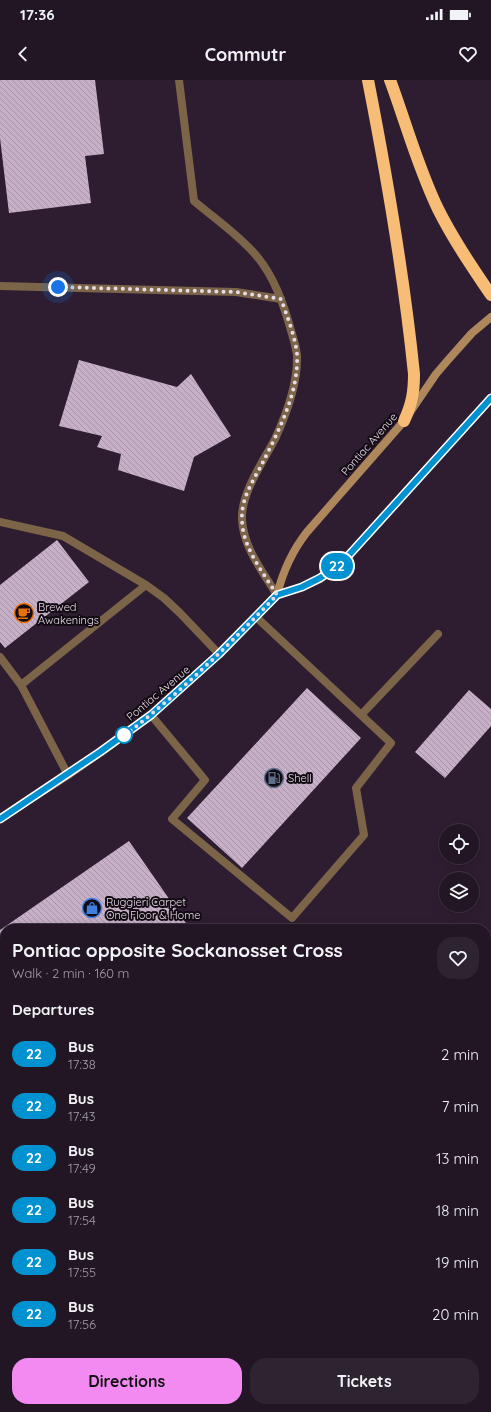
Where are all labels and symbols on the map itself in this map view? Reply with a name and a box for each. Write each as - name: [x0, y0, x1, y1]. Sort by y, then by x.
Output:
- your location: [48, 277, 68, 297]
- street label: Pontiac Avenue: [338, 410, 400, 478]
- line badge: 22: [319, 553, 355, 579]
- place label: Brewed Awakenings: [38, 600, 99, 627]
- cafe icon: Brewed Awakenings: [13, 602, 35, 624]
- street label: Pontiac Avenue: [123, 662, 193, 724]
- unlabelled marker: [115, 726, 133, 744]
- fuel station icon: Shell: [263, 767, 285, 789]
- place label: Shell: [288, 771, 312, 785]
- place label: Ruggieri Carpet One Floor & Home: [106, 895, 200, 922]
- shop icon: Ruggieri Carpet One Floor & Home: [81, 897, 103, 919]

